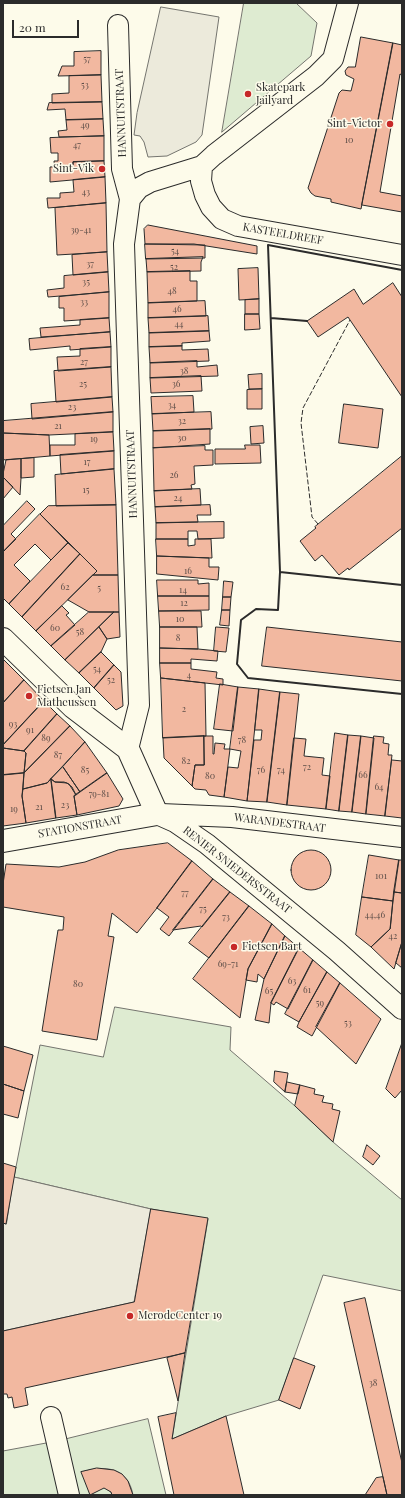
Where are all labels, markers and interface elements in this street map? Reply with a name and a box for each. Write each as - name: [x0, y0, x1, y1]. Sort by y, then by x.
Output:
- scale bar: [14, 12, 81, 38]
- text: 20 m: [19, 19, 46, 35]
- house number: 57: [83, 54, 91, 64]
- street label: HANNUITSTRAAT: [113, 68, 129, 158]
- house number: 53: [81, 80, 89, 90]
- place label: Skatepark Jailyard: [256, 81, 305, 107]
- marker: Skatepark Jailyard: [243, 89, 253, 99]
- place label: Sint-Victor: [327, 117, 382, 131]
- marker: Sint-Victor: [385, 119, 395, 129]
- house number: 49: [80, 120, 90, 130]
- house number: 10: [345, 135, 353, 145]
- house number: 47: [73, 140, 81, 150]
- place label: Sint-Vik: [53, 162, 94, 176]
- marker: Sint-Vik: [97, 164, 107, 174]
- house number: 43: [82, 187, 90, 197]
- street label: KASTEELDREEF: [242, 220, 324, 248]
- house number: 39-41: [71, 225, 91, 235]
- house number: 54: [171, 246, 179, 256]
- house number: 37: [86, 259, 94, 269]
- house number: 52: [170, 262, 178, 272]
- house number: 35: [82, 277, 90, 287]
- house number: 48: [167, 286, 177, 296]
- house number: 33: [80, 297, 88, 307]
- house number: 46: [172, 304, 182, 314]
- house number: 44: [175, 319, 183, 329]
- house number: 27: [80, 357, 88, 367]
- house number: 38: [180, 366, 188, 376]
- house number: 25: [79, 379, 87, 389]
- house number: 36: [172, 379, 180, 389]
- house number: 34: [168, 400, 176, 410]
- house number: 23: [68, 402, 76, 412]
- house number: 32: [178, 416, 186, 426]
- house number: 21: [54, 421, 62, 431]
- street label: HANNUITSTRAAT: [124, 429, 140, 519]
- house number: 30: [177, 433, 187, 443]
- house number: 19: [90, 434, 98, 444]
- house number: 17: [84, 457, 90, 467]
- house number: 26: [170, 470, 178, 480]
- house number: 15: [83, 485, 89, 495]
- house number: 24: [174, 493, 182, 503]
- house number: 16: [184, 566, 192, 576]
- house number: 62: [61, 582, 69, 592]
- house number: 5: [97, 583, 101, 593]
- house number: 14: [179, 585, 187, 595]
- house number: 12: [180, 598, 188, 608]
- house number: 10: [176, 614, 184, 624]
- house number: 60: [50, 623, 60, 633]
- house number: 58: [76, 627, 84, 637]
- house number: 8: [176, 633, 180, 643]
- house number: 54: [93, 664, 101, 674]
- house number: 4: [187, 670, 191, 680]
- house number: 52: [107, 675, 115, 685]
- place label: Fietsen Jan Matheussen: [37, 683, 96, 709]
- marker: Fietsen Jan Matheussen: [24, 691, 34, 701]
- house number: 2: [182, 704, 186, 714]
- house number: 93: [9, 719, 17, 729]
- house number: 91: [26, 725, 34, 735]
- house number: 89: [41, 733, 51, 743]
- house number: 78: [238, 735, 246, 745]
- house number: 87: [54, 750, 62, 760]
- house number: 82: [182, 756, 190, 766]
- house number: 72: [303, 762, 311, 772]
- house number: 85: [81, 765, 89, 775]
- house number: 76: [257, 765, 265, 775]
- house number: 74: [277, 765, 285, 775]
- house number: 66: [358, 770, 368, 780]
- house number: 80: [205, 771, 215, 781]
- house number: 64: [374, 782, 384, 792]
- house number: 79-81: [89, 789, 109, 799]
- house number: 23: [61, 800, 69, 810]
- house number: 21: [35, 802, 43, 812]
- house number: 19: [10, 804, 18, 814]
- street label: WARANDESTRAAT: [233, 811, 327, 835]
- street label: STATIONSTRAAT: [37, 813, 123, 841]
- street label: RENIER SNIEDERSSTRAAT: [180, 824, 294, 916]
- house number: 101: [375, 871, 387, 881]
- house number: 77: [181, 888, 189, 898]
- house number: 75: [199, 904, 207, 914]
- house number: 44,46: [365, 910, 385, 920]
- house number: 73: [222, 912, 230, 922]
- house number: 42: [389, 931, 397, 941]
- place label: Fietsen Bart: [242, 940, 302, 954]
- marker: Fietsen Bart: [229, 942, 239, 952]
- house number: 69-71: [218, 959, 238, 969]
- house number: 63: [288, 976, 296, 986]
- house number: 80: [73, 979, 83, 989]
- house number: 61: [303, 985, 311, 995]
- house number: 65: [265, 986, 273, 996]
- house number: 59: [316, 998, 324, 1008]
- house number: 53: [344, 1018, 352, 1028]
- place label: MerodeCenter 19: [138, 1309, 222, 1323]
- marker: MerodeCenter 19: [125, 1311, 135, 1321]
- house number: 38: [369, 1378, 377, 1388]

